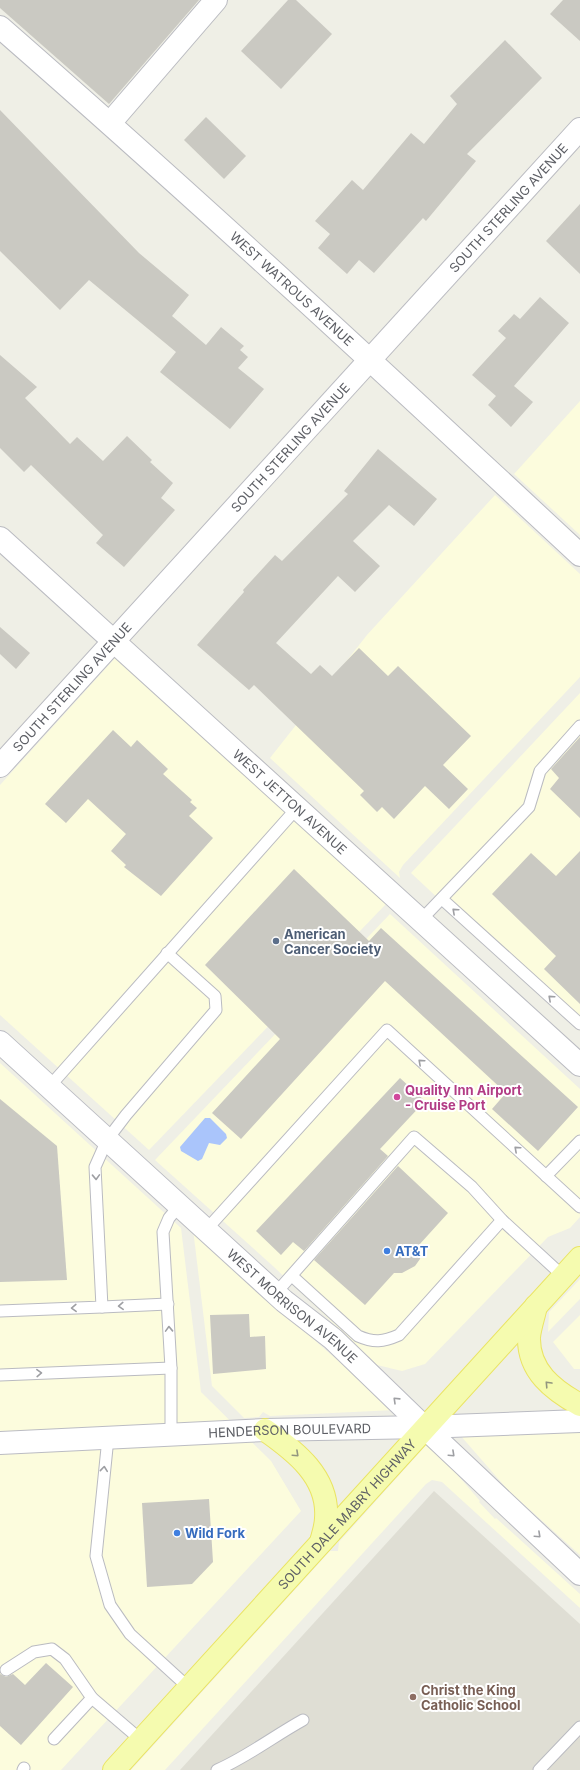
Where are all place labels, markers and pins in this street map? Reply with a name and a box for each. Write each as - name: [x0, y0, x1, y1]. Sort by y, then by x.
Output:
- place label: American Cancer Society: [284, 926, 381, 957]
- marker: American Cancer Society: [271, 936, 281, 946]
- place label: Quality Inn Airport - Cruise Port: [405, 1082, 522, 1113]
- marker: Quality Inn Airport - Cruise Port: [392, 1092, 402, 1102]
- place label: AT&T: [395, 1243, 429, 1259]
- marker: AT&T: [382, 1246, 392, 1256]
- place label: Wild Fork: [185, 1525, 246, 1541]
- marker: Wild Fork: [172, 1528, 182, 1538]
- place label: Christ the King Catholic School: [421, 1682, 521, 1713]
- marker: Christ the King Catholic School: [408, 1692, 418, 1702]

